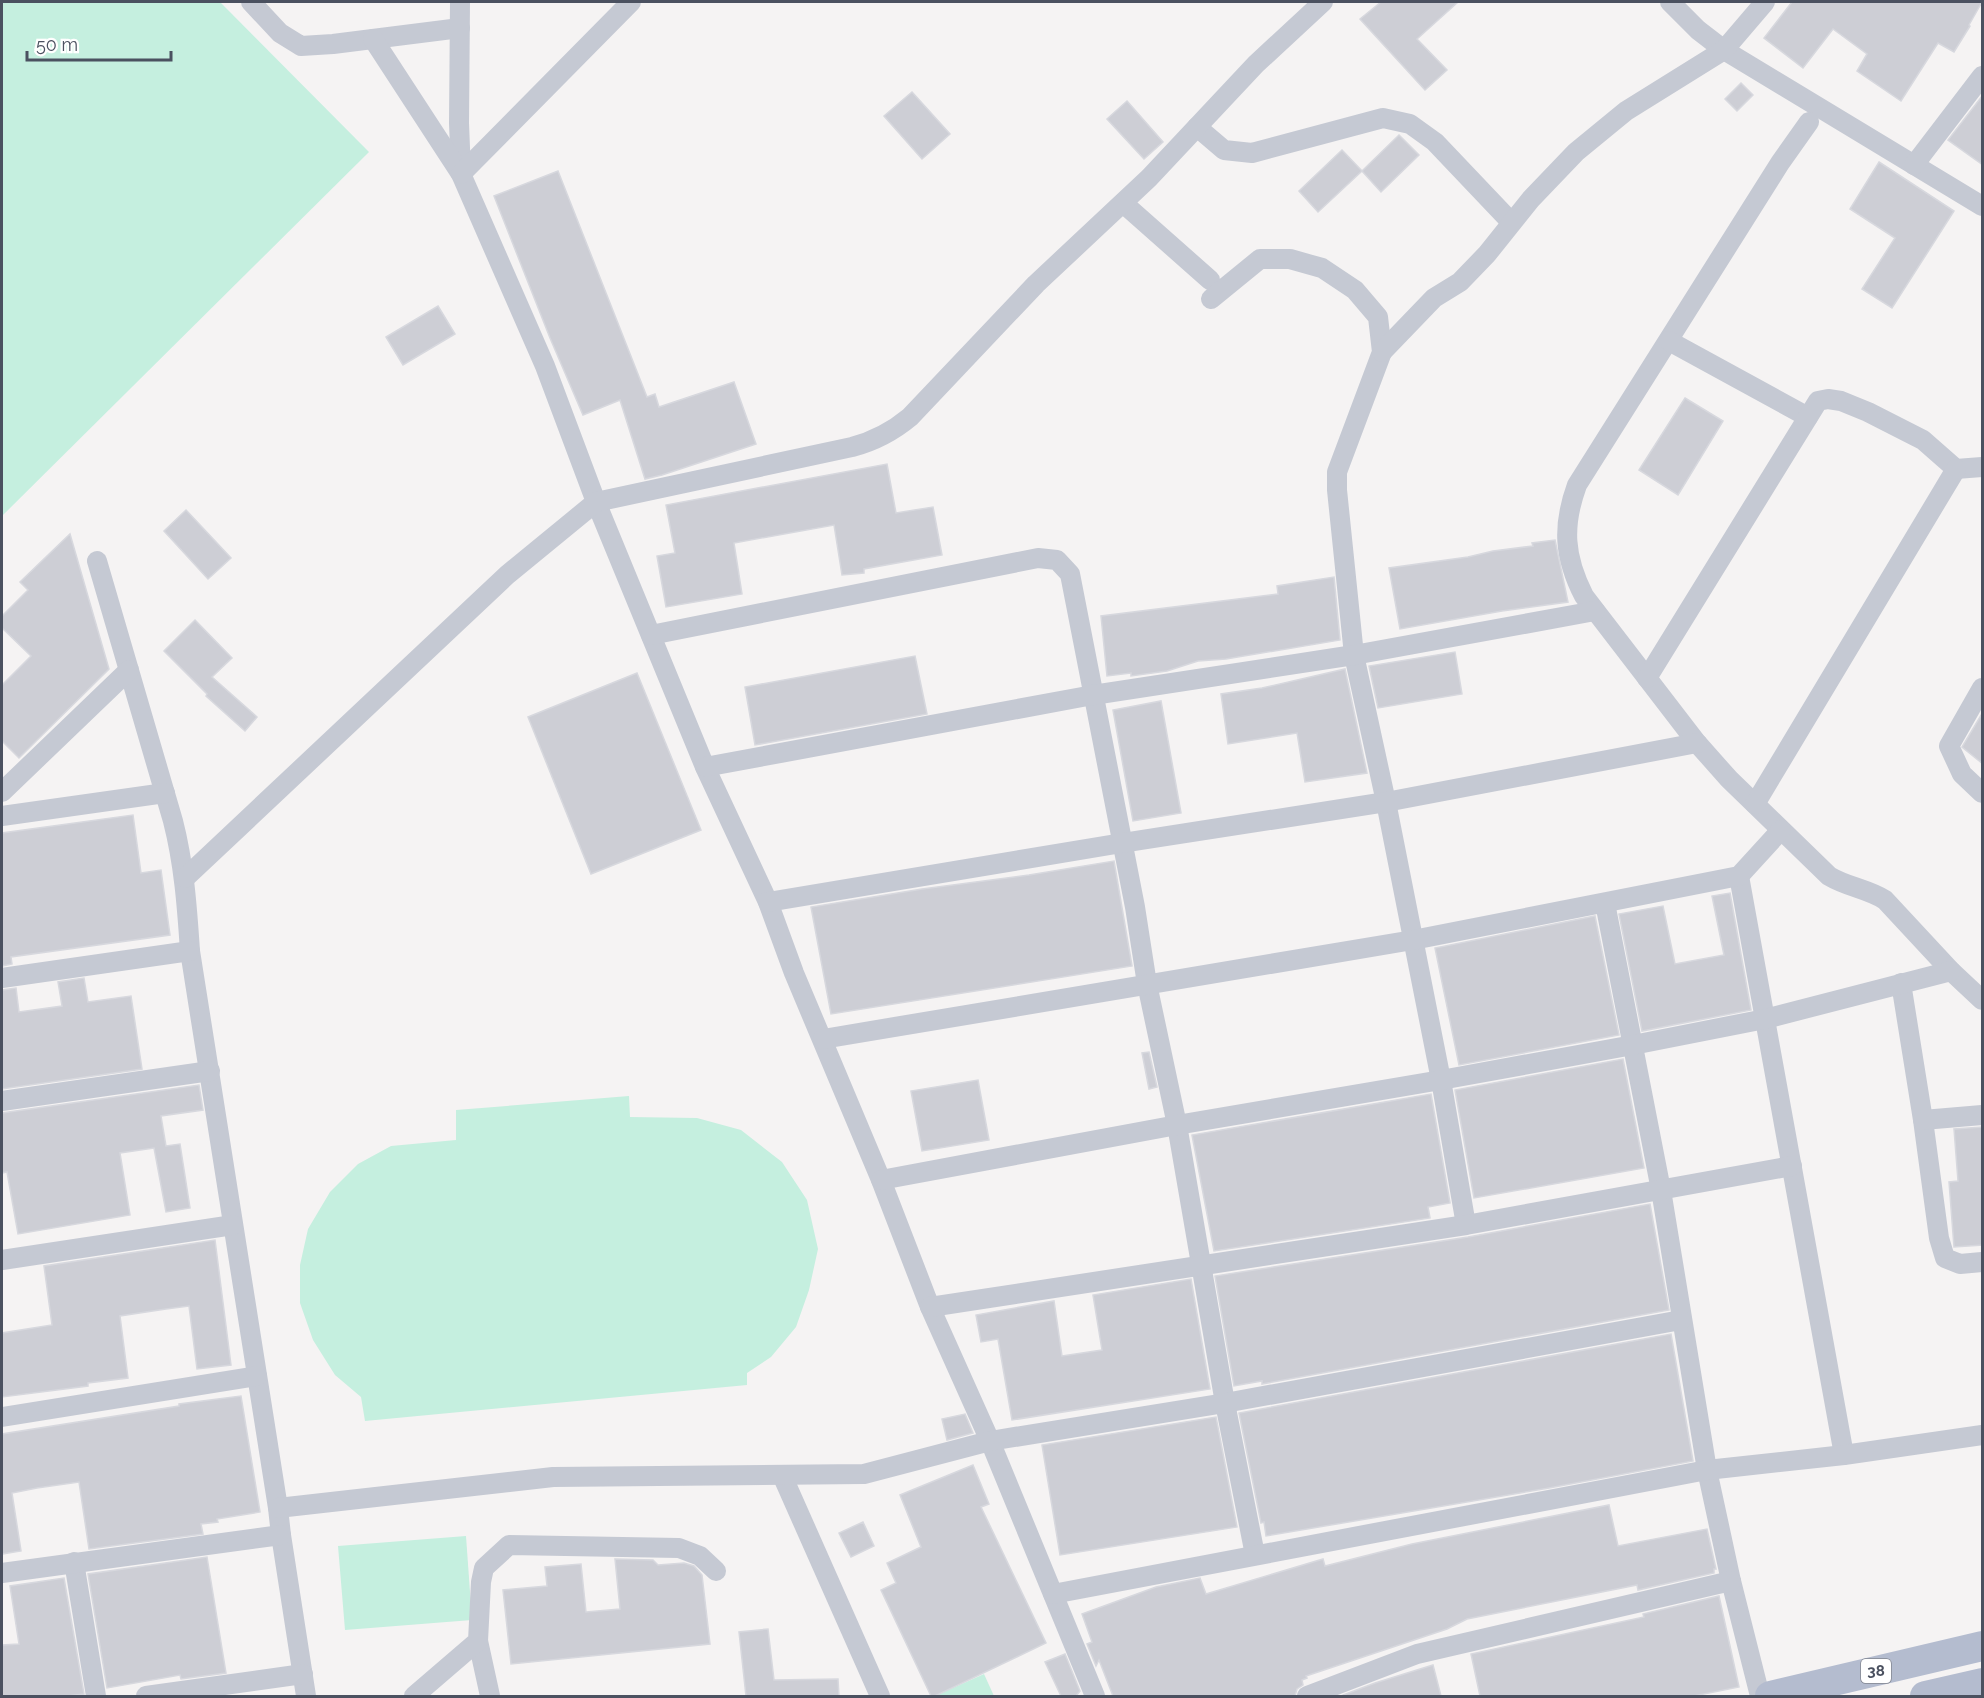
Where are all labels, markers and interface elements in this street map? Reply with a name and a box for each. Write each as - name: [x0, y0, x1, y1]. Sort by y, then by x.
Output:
- scale bar: [27, 24, 171, 62]
- text: 50 m: [36, 34, 78, 55]
- road number: 38: [1861, 1659, 1891, 1683]

